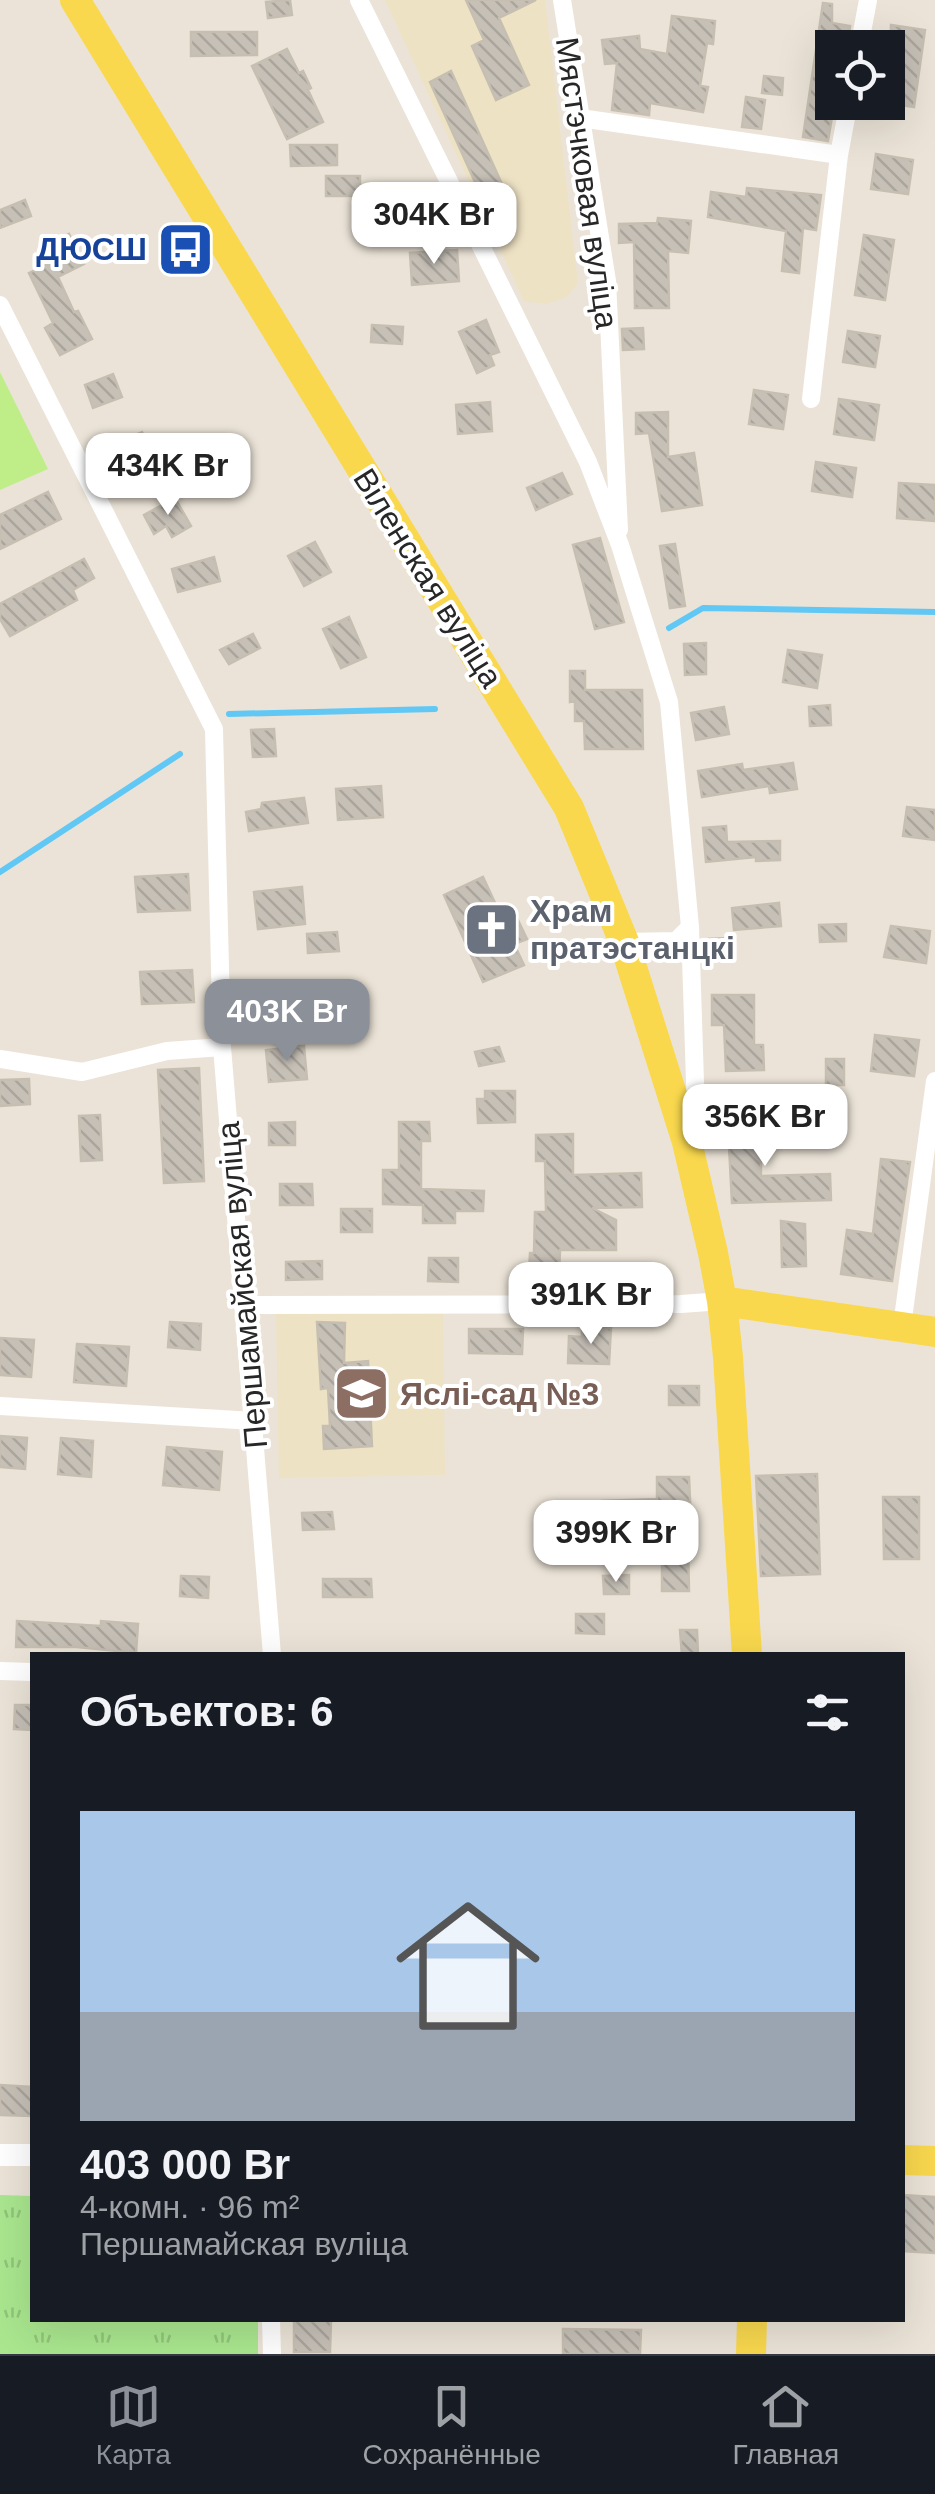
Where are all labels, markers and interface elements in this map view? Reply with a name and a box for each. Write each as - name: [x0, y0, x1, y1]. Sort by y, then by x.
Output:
- map controls: [815, 30, 905, 120]
- button: locate: [815, 30, 905, 120]
- street label: Мястэчковая вуліца: [549, 35, 625, 331]
- pin: 304K Br: [342, 182, 526, 267]
- text: 304K Br: [374, 196, 494, 232]
- bus stop icon: ДЮСШ: [156, 219, 216, 279]
- place label: ДЮСШ: [36, 231, 147, 267]
- pin: 434K Br: [76, 433, 260, 518]
- text: 434K Br: [108, 447, 228, 483]
- street label: Віленская вуліца: [346, 462, 510, 694]
- place label: Храм пратэстанцкі: [530, 893, 735, 966]
- church icon: Храм пратэстанцкі: [461, 899, 521, 959]
- pin: 403K Br: [195, 979, 379, 1064]
- text: 403K Br: [227, 993, 347, 1029]
- pin: 356K Br: [673, 1084, 857, 1169]
- text: 356K Br: [705, 1098, 825, 1134]
- street label: Першамайская вуліца: [210, 1120, 274, 1450]
- pin: 391K Br: [499, 1262, 683, 1347]
- text: 391K Br: [531, 1276, 651, 1312]
- school or university icon: Яслі-сад №3: [331, 1364, 391, 1424]
- place label: Яслі-сад №3: [400, 1376, 599, 1412]
- pin: 399K Br: [524, 1500, 708, 1585]
- text: 399K Br: [556, 1514, 676, 1550]
- icon: filters: [800, 1685, 855, 1740]
- text: Объектов: 6: [80, 1688, 334, 1735]
- icon: home: [378, 1876, 558, 2056]
- text: 403 000 Br: [80, 2141, 290, 2188]
- text: 4-комн. · 96 m²: [80, 2189, 299, 2225]
- text: Першамайская вуліца: [80, 2226, 408, 2262]
- tab: Карта: [96, 2379, 171, 2471]
- tab: Сохранённые: [363, 2379, 541, 2471]
- tab: Главная: [733, 2379, 839, 2471]

